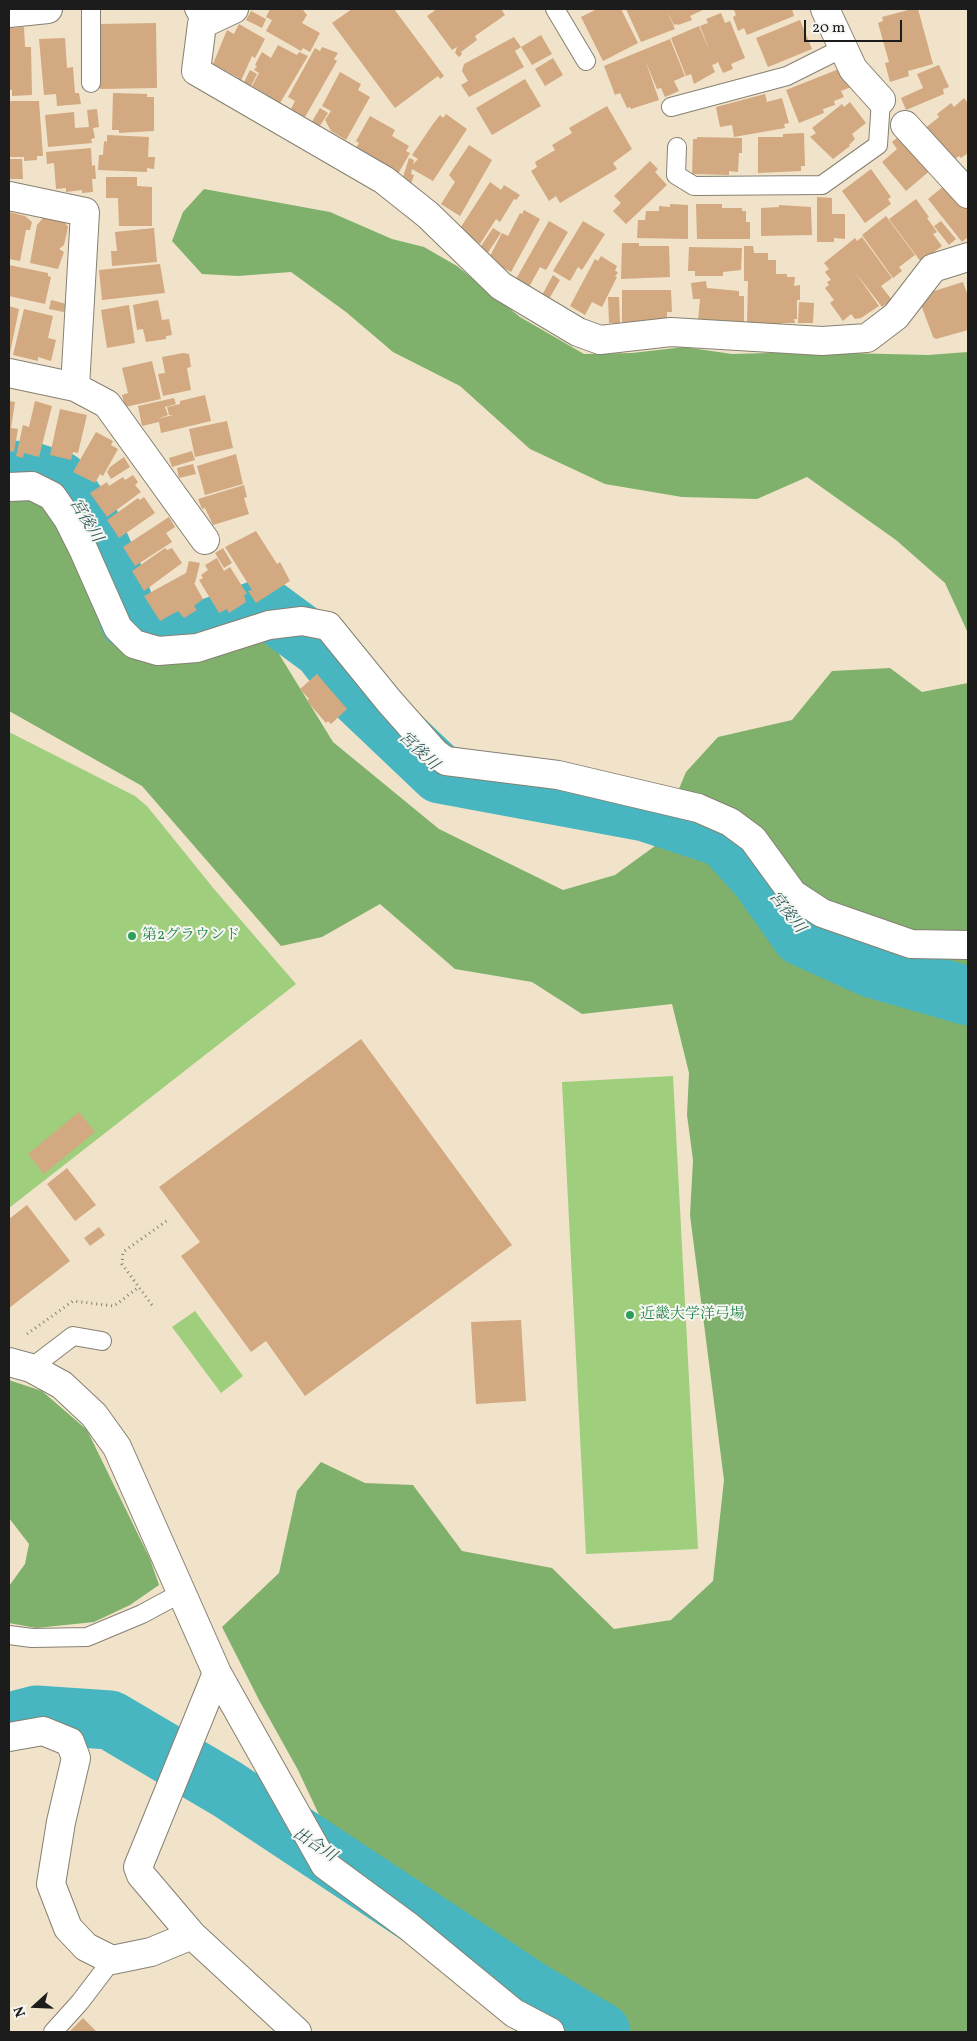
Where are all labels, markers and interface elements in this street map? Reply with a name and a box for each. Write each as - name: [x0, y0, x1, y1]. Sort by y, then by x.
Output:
- scale bar: [807, 10, 904, 42]
- text: 20 m: [812, 18, 845, 39]
- water label: 宮後川: [64, 495, 106, 547]
- water label: 宮後川: [394, 729, 442, 775]
- water label: 宮後川: [764, 888, 808, 938]
- place label: 第2グラウンド: [142, 927, 240, 945]
- marker: 第2グラウンド: [126, 930, 138, 942]
- place label: 近畿大学洋弓場: [640, 1306, 745, 1324]
- marker: 近畿大学洋弓場: [624, 1309, 636, 1321]
- water label: 出合川: [289, 1825, 339, 1867]
- north arrow: [10, 1981, 60, 2031]
- text: N: [10, 2003, 31, 2019]

